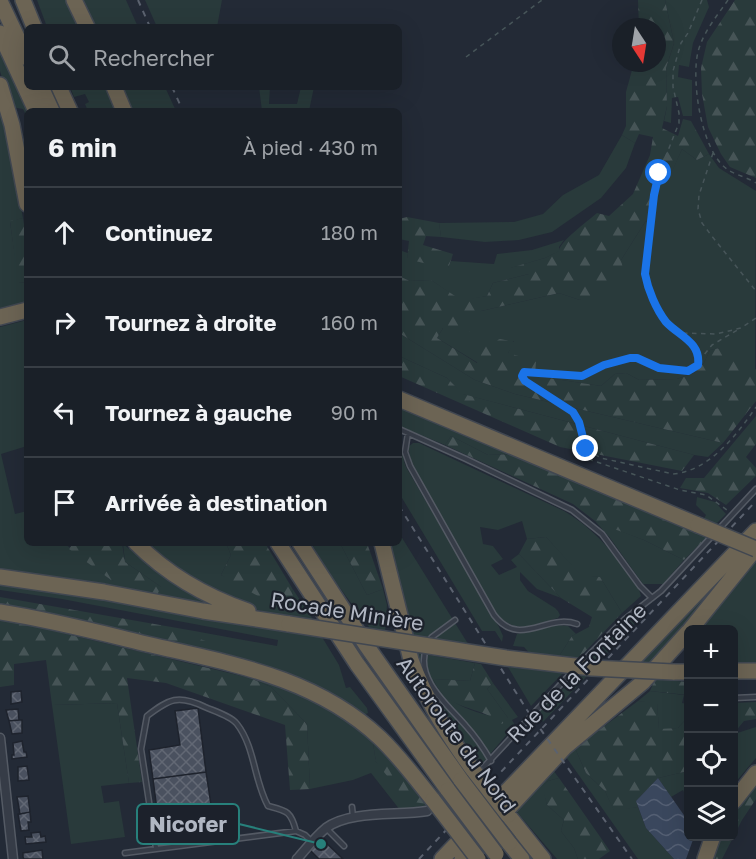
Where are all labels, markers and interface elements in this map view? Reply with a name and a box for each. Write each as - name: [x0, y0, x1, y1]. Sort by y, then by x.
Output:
- north arrow: [612, 18, 666, 72]
- search box: [24, 24, 402, 90]
- icon: search: [45, 41, 78, 74]
- text: Rechercher: [93, 44, 214, 71]
- text: 6 min: [48, 132, 117, 163]
- text: À pied · 430 m: [243, 135, 378, 159]
- route start: [645, 159, 671, 185]
- icon: ahead: [48, 216, 81, 249]
- text: Continuez: [105, 219, 212, 246]
- text: 180 m: [321, 220, 378, 244]
- icon: right: [48, 306, 81, 339]
- text: Tournez à droite: [105, 309, 276, 336]
- text: 160 m: [321, 310, 378, 334]
- icon: left: [48, 396, 81, 429]
- text: Tournez à gauche: [105, 399, 292, 426]
- text: 90 m: [331, 400, 378, 424]
- route end: [572, 435, 598, 461]
- icon: arrive: [48, 486, 81, 519]
- text: Arrivée à destination: [105, 489, 327, 516]
- street label: Rocade Minière: [269, 586, 426, 636]
- street label: Rue de la Fontaine: [501, 597, 652, 748]
- map controls: [684, 625, 738, 841]
- button: +: [684, 625, 738, 679]
- street label: Autoroute du Nord: [391, 651, 522, 818]
- button: −: [684, 679, 738, 733]
- button: locate: [684, 733, 738, 787]
- button: layers: [684, 787, 738, 841]
- callout: Nicofer: [137, 804, 239, 844]
- text: Nicofer: [149, 810, 227, 837]

